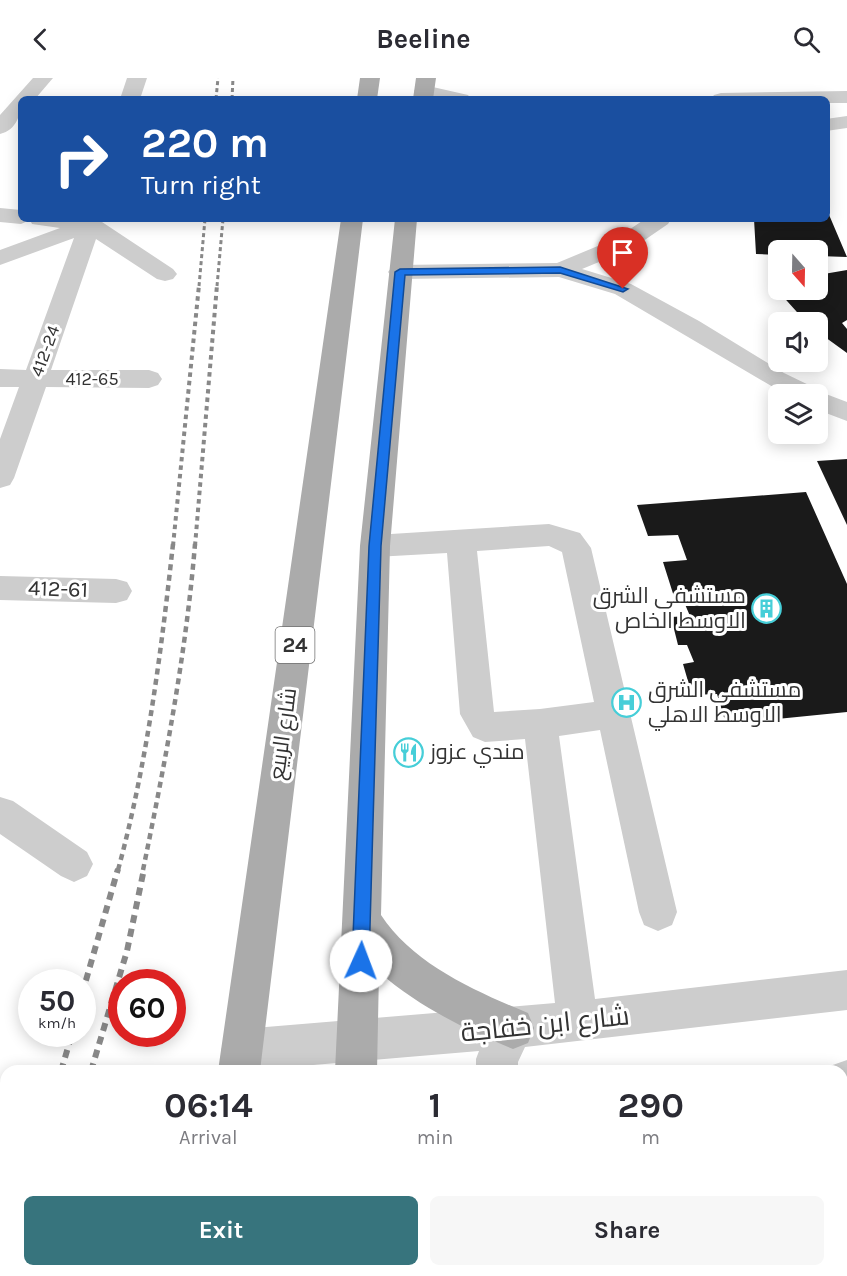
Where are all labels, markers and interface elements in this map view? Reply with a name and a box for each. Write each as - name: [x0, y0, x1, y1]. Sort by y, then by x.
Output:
- icon: back: [24, 23, 57, 56]
- text: Beeline: [376, 23, 471, 55]
- icon: search: [790, 23, 823, 56]
- text: 220 m: [141, 118, 269, 168]
- icon: right: [42, 120, 120, 198]
- text: Turn right: [141, 169, 261, 201]
- pin: [597, 227, 648, 289]
- icon: arrive: [606, 236, 639, 269]
- north arrow: [768, 240, 828, 300]
- map controls: [768, 240, 828, 444]
- button: sound: [768, 312, 828, 372]
- street label: 412-24: [26, 322, 64, 380]
- street label: 412-65: [65, 368, 119, 390]
- button: layers: [768, 384, 828, 444]
- street label: 412-61: [28, 575, 88, 603]
- place label: مستشفى الشرق الاوسط الخاص: [593, 583, 746, 634]
- building icon: مستشفى الشرق الاوسط الخاص: [751, 593, 783, 625]
- road number: 24: [276, 627, 314, 663]
- place label: مستشفى الشرق الاوسط الاهلي: [648, 677, 801, 731]
- street label: شارع الربيع: [264, 686, 303, 782]
- hospital icon: مستشفى الشرق الاوسط الاهلي: [611, 687, 643, 719]
- restaurant icon: مندي عزوز: [393, 736, 425, 768]
- place label: مندي عزوز: [428, 739, 525, 768]
- position arrow: [329, 929, 393, 993]
- speed limit sign: 60: [108, 969, 186, 1047]
- text: 50: [39, 983, 75, 1019]
- street label: شارع ابن خفاجة: [459, 999, 631, 1051]
- text: km/h: [38, 1014, 76, 1032]
- text: 06:14: [164, 1084, 253, 1126]
- text: 1: [429, 1084, 441, 1126]
- text: 290: [617, 1084, 684, 1126]
- text: Arrival: [179, 1126, 238, 1149]
- text: min: [417, 1126, 453, 1149]
- text: m: [641, 1126, 660, 1149]
- button: Exit: [24, 1196, 418, 1265]
- button: Share: [430, 1196, 824, 1265]

